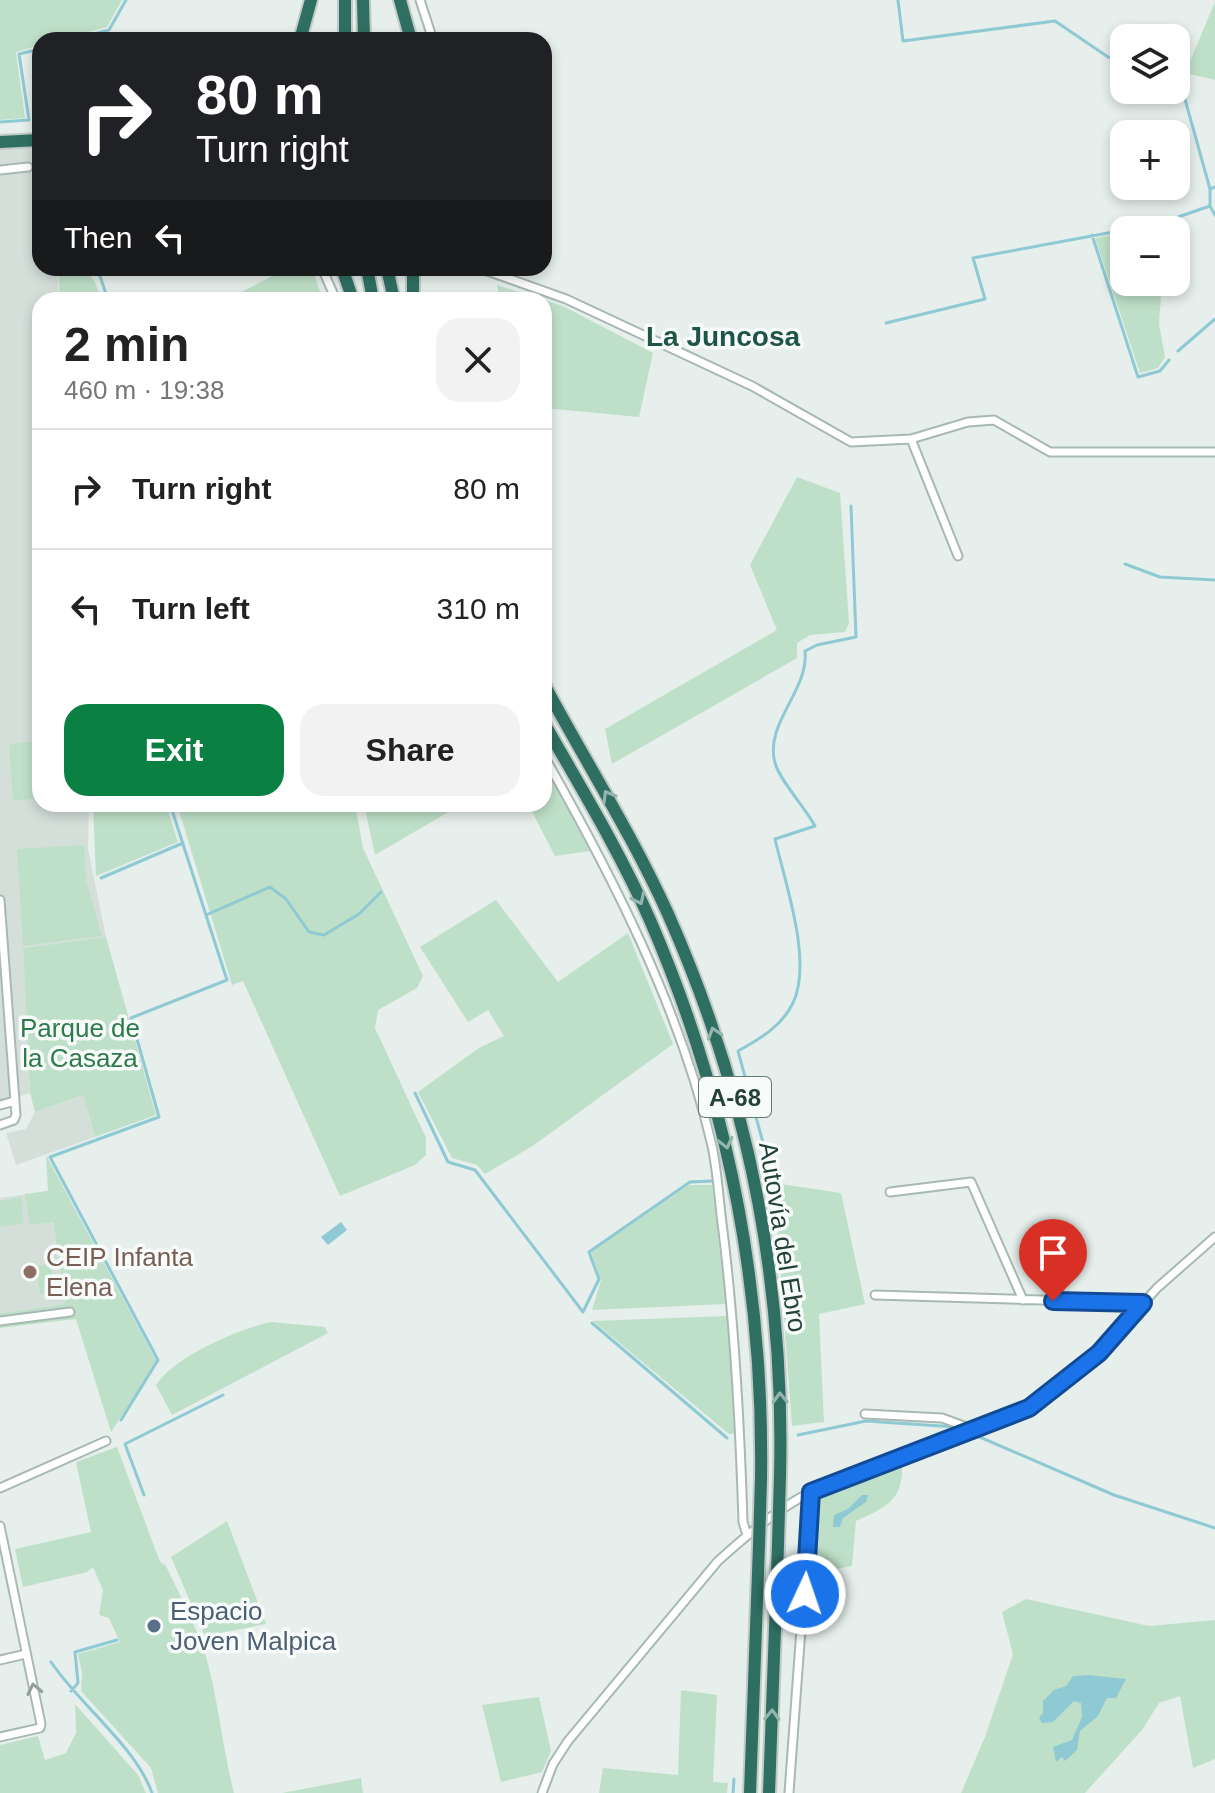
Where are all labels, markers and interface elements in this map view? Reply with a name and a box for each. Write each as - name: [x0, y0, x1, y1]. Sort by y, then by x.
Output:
- map controls: [1110, 24, 1190, 296]
- button: layers: [1110, 24, 1190, 104]
- text: 80 m: [196, 63, 324, 126]
- icon: right: [64, 64, 168, 168]
- button: +: [1110, 120, 1190, 200]
- text: Turn right: [196, 129, 349, 170]
- icon: left: [148, 216, 192, 260]
- button: −: [1110, 216, 1190, 296]
- text: Then: [64, 221, 132, 254]
- text: 2 min: [64, 318, 189, 371]
- button: close: [436, 318, 520, 402]
- district label: La Juncosa: [646, 321, 800, 352]
- text: 460 m · 19:38: [64, 375, 224, 405]
- icon: right: [64, 467, 108, 511]
- text: Turn right: [132, 472, 271, 505]
- text: 80 m: [453, 472, 520, 505]
- icon: left: [64, 587, 108, 631]
- text: Turn left: [132, 592, 250, 625]
- text: 310 m: [437, 592, 520, 625]
- button: Exit: [64, 704, 284, 796]
- button: Share: [300, 704, 520, 796]
- one-way arrow: [602, 790, 618, 805]
- one-way arrow: [630, 890, 645, 905]
- park label: Parque de la Casaza: [20, 1013, 140, 1073]
- one-way arrow: [707, 1027, 723, 1041]
- road number: A-68: [699, 1077, 771, 1117]
- one-way arrow: [717, 1136, 734, 1150]
- street label: Autovía del Ebro: [753, 1140, 813, 1334]
- pin: [1019, 1219, 1087, 1301]
- icon: arrive: [1031, 1231, 1075, 1275]
- place label: CEIP Infanta Elena: [46, 1242, 193, 1302]
- marker: CEIP Infanta Elena: [21, 1263, 39, 1281]
- one-way arrow: [771, 1391, 788, 1404]
- position arrow: [763, 1552, 847, 1636]
- place label: Espacio Joven Malpica: [170, 1596, 337, 1656]
- marker: Espacio Joven Malpica: [145, 1617, 163, 1635]
- one-way arrow: [26, 1683, 43, 1696]
- one-way arrow: [764, 1708, 781, 1721]

